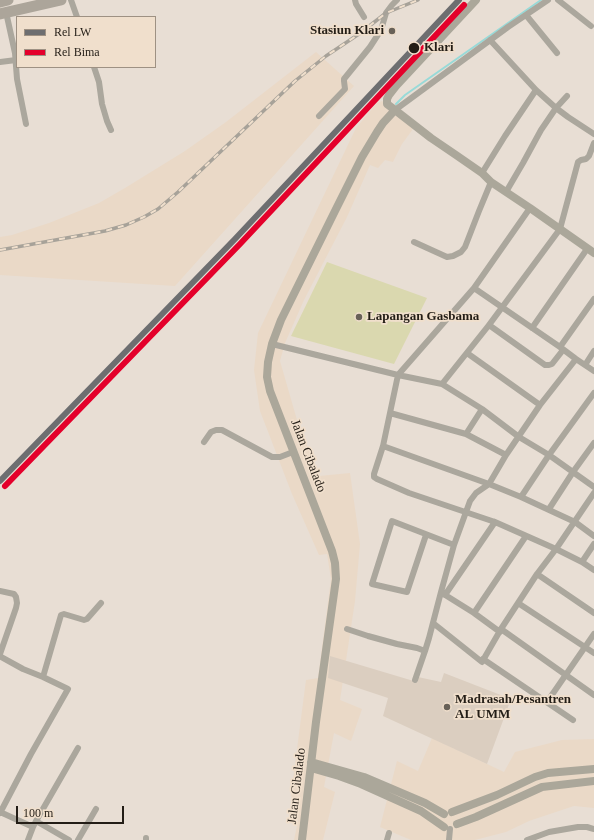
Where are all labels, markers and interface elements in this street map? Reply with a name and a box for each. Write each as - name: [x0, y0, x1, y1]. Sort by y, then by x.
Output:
- legend: [16, 16, 156, 68]
- place label: Stasiun Klari: [310, 23, 384, 39]
- text: Rel LW: [54, 25, 91, 39]
- marker: Stasiun Klari: [387, 26, 397, 36]
- place label: Klari: [424, 40, 454, 56]
- marker: Klari: [407, 41, 421, 55]
- text: Rel Bima: [54, 45, 100, 59]
- place label: Lapangan Gasbama: [367, 309, 479, 325]
- marker: Lapangan Gasbama: [354, 312, 364, 322]
- street label: Jalan Cibalado: [287, 417, 329, 495]
- place label: Madrasah/Pesantren AL UMM: [455, 692, 571, 723]
- marker: Madrasah/Pesantren AL UMM: [442, 702, 452, 712]
- street label: Jalan Cibalado: [285, 747, 309, 825]
- scale bar: [18, 798, 126, 824]
- text: 100 m: [23, 806, 53, 820]

